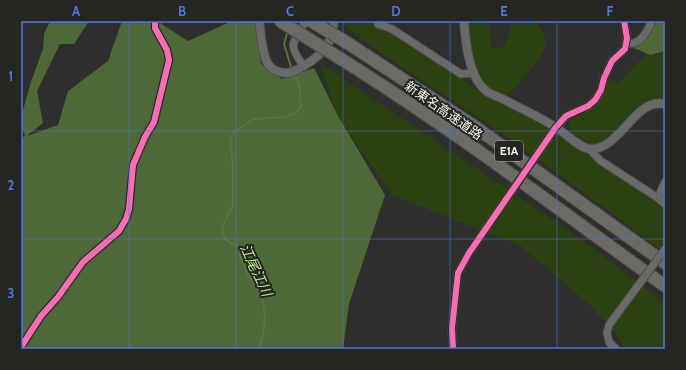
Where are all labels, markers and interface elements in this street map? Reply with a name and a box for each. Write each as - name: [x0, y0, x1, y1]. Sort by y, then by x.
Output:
- text: A: [72, 3, 81, 19]
- text: B: [178, 3, 186, 19]
- text: C: [286, 3, 294, 19]
- text: D: [391, 3, 401, 19]
- text: E: [500, 3, 508, 19]
- text: F: [607, 3, 614, 19]
- text: 1: [9, 68, 13, 84]
- street label: 新東名高速道路: [402, 77, 486, 143]
- road number: E1A: [495, 141, 523, 161]
- text: 2: [8, 177, 15, 193]
- water label: 江尾江川: [236, 241, 277, 301]
- text: 3: [7, 285, 15, 301]

